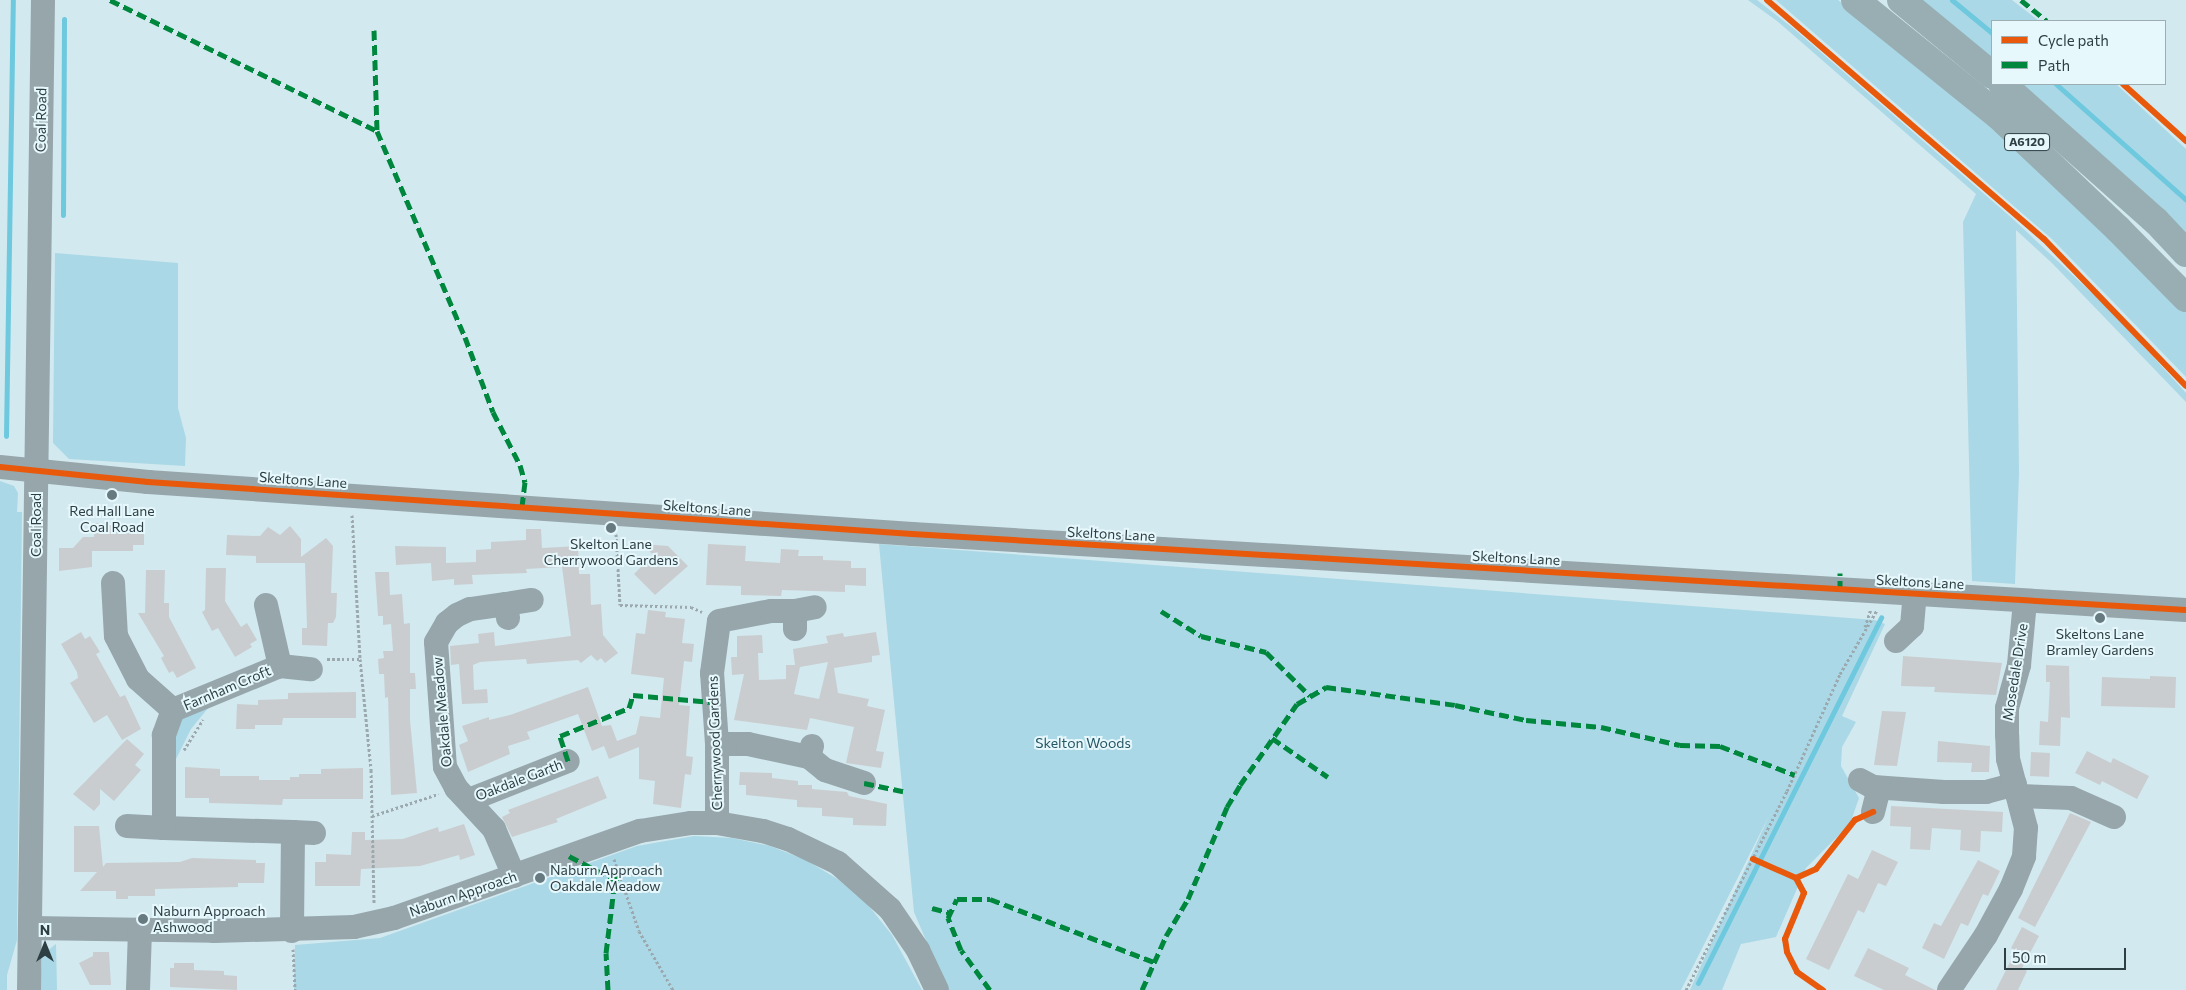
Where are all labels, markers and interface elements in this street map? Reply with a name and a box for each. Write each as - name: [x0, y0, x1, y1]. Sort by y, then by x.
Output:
- legend: [1991, 20, 2166, 85]
- text: Cycle path: [2038, 31, 2109, 49]
- text: Path: [2038, 56, 2070, 74]
- street label: Coal Road: [32, 88, 50, 152]
- road number: A6120: [2003, 132, 2051, 152]
- street label: Skeltons Lane: [258, 469, 348, 491]
- marker: Red Hall Lane Coal Road: [106, 489, 118, 501]
- street label: Coal Road: [28, 493, 44, 557]
- street label: Skeltons Lane: [662, 497, 752, 519]
- place label: Red Hall Lane Coal Road: [69, 503, 155, 536]
- marker: Skelton Lane Cherrywood Gardens: [605, 522, 617, 534]
- street label: Skeltons Lane: [1066, 523, 1156, 545]
- place label: Skelton Lane Cherrywood Gardens: [544, 536, 678, 568]
- street label: Skeltons Lane: [1471, 547, 1561, 569]
- street label: Skeltons Lane: [1875, 571, 1965, 593]
- marker: Skeltons Lane Bramley Gardens: [2094, 612, 2106, 624]
- street label: Mosedale Drive: [1999, 622, 2031, 722]
- place label: Skeltons Lane Bramley Gardens: [2046, 626, 2154, 658]
- street label: Oakdale Meadow: [429, 656, 455, 768]
- street label: Farnham Croft: [181, 662, 273, 714]
- street label: Cherrywood Gardens: [704, 675, 726, 811]
- park label: Skelton Woods: [1035, 735, 1131, 751]
- street label: Oakdale Garth: [473, 756, 565, 804]
- place label: Naburn Approach Oakdale Meadow: [550, 862, 662, 894]
- street label: Naburn Approach: [407, 868, 519, 920]
- marker: Naburn Approach Oakdale Meadow: [534, 872, 546, 884]
- place label: Naburn Approach Ashwood: [153, 903, 265, 936]
- marker: Naburn Approach Ashwood: [137, 913, 149, 925]
- north arrow: [20, 920, 70, 970]
- text: N: [40, 921, 50, 938]
- scale bar: [2006, 938, 2128, 970]
- text: 50 m: [2012, 948, 2046, 966]

